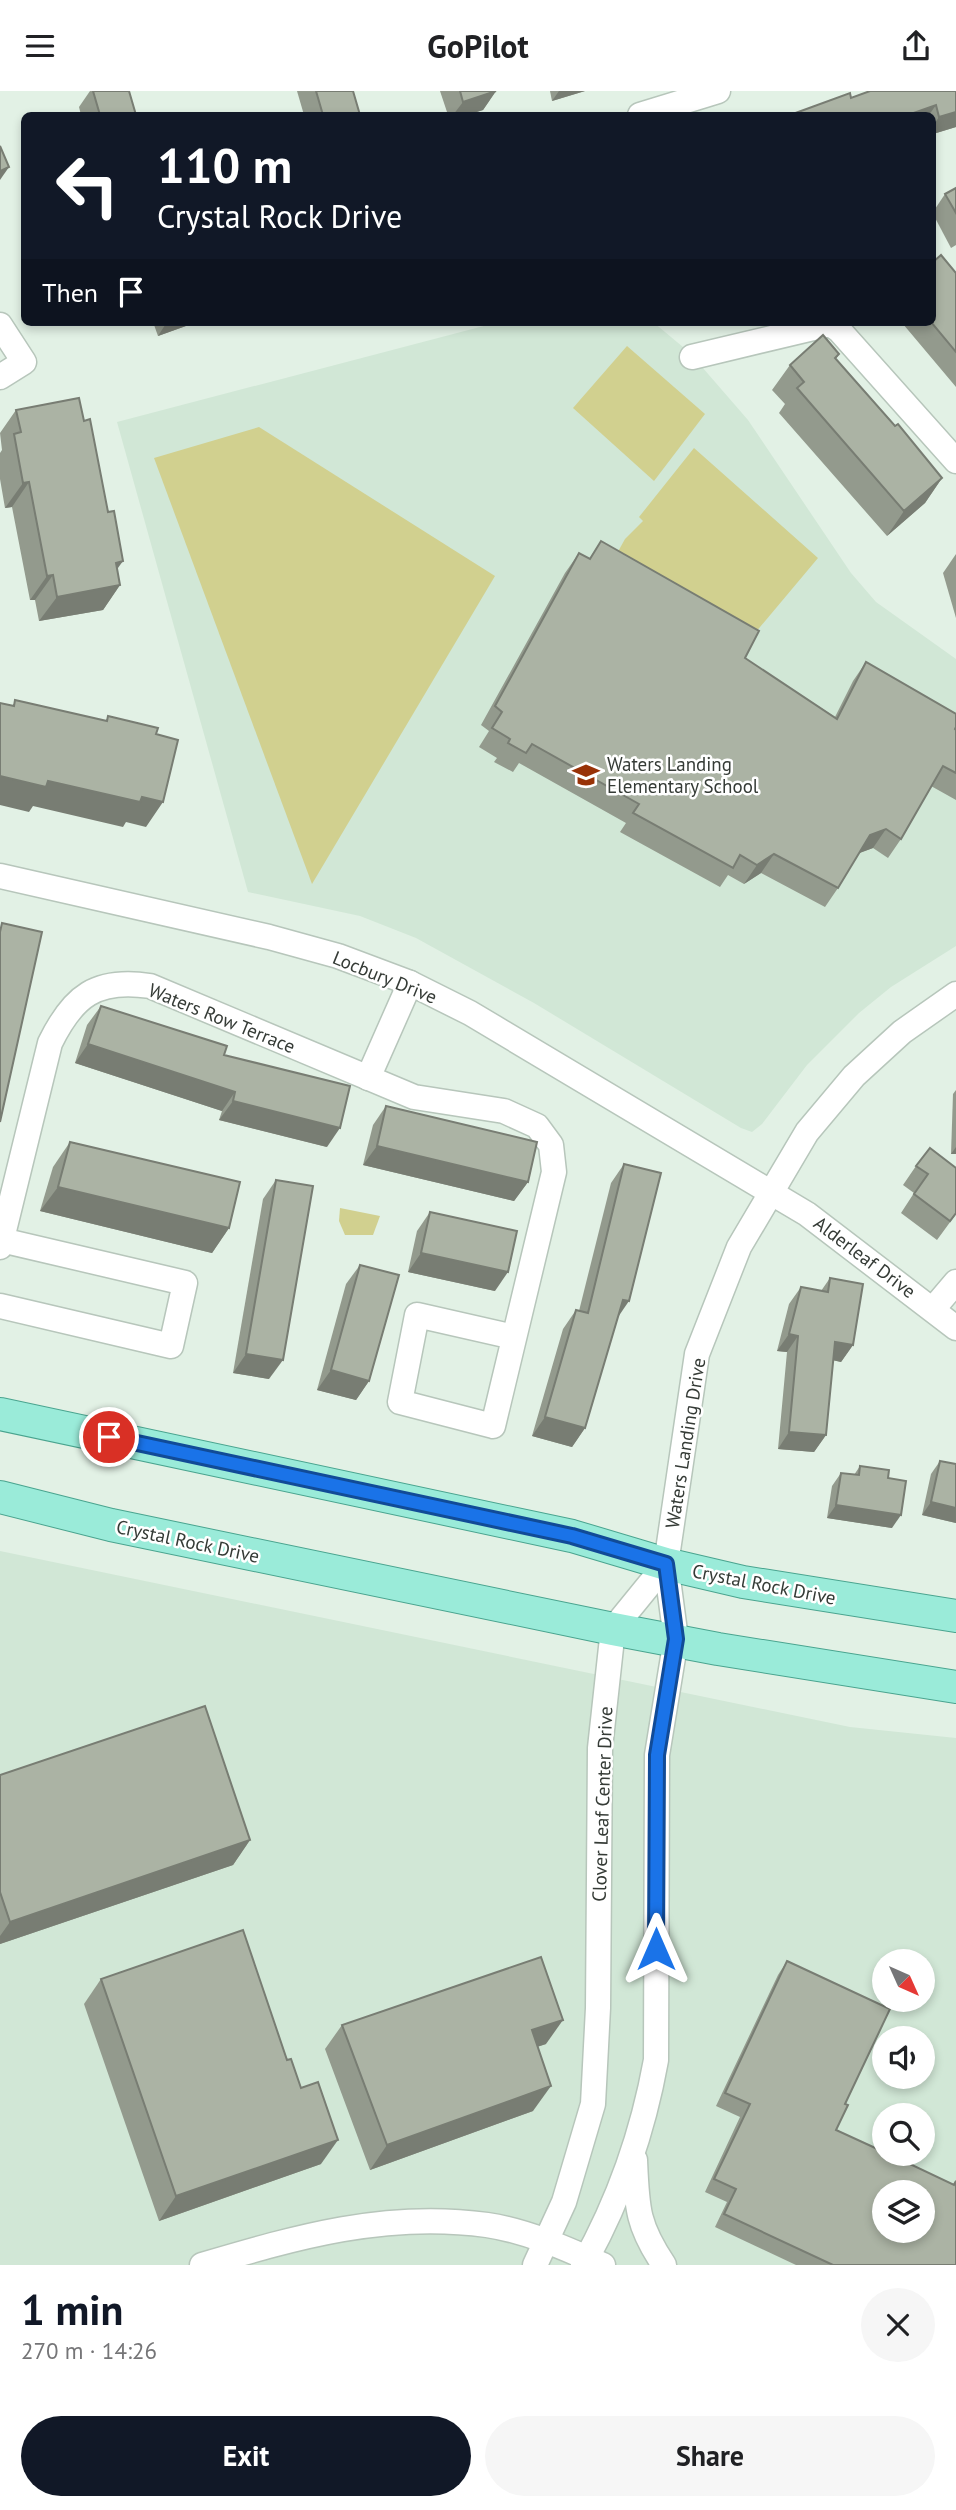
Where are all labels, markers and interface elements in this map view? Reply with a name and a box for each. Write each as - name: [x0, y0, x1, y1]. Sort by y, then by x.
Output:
- text: GoPilot: [427, 25, 529, 67]
- icon: menu: [21, 27, 59, 65]
- icon: share: [897, 27, 935, 65]
- text: 110 m: [157, 133, 292, 197]
- icon: left: [42, 140, 133, 231]
- text: Crystal Rock Drive: [157, 195, 402, 237]
- icon: arrive: [112, 273, 150, 311]
- text: Then: [42, 276, 98, 309]
- place label: Waters Landing Elementary School: [607, 752, 759, 798]
- school or university icon: Waters Landing Elementary School: [571, 760, 601, 790]
- street label: Locbury Drive: [329, 945, 441, 1009]
- street label: Waters Row Terrace: [145, 978, 299, 1058]
- street label: Alderleaf Drive: [809, 1211, 921, 1303]
- street label: Waters Landing Drive: [660, 1356, 710, 1530]
- pin: [79, 1407, 139, 1467]
- icon: arrive: [90, 1418, 128, 1456]
- street label: Crystal Rock Drive: [114, 1514, 262, 1568]
- street label: Crystal Rock Drive: [690, 1558, 838, 1610]
- street label: Clover Leaf Center Drive: [587, 1706, 617, 1902]
- position arrow: [619, 1912, 693, 1986]
- north arrow: [872, 1949, 934, 2013]
- map controls: [872, 1949, 935, 2243]
- button: sound: [872, 2026, 935, 2089]
- button: search: [872, 2103, 935, 2166]
- button: layers: [872, 2180, 935, 2243]
- text: 1 min: [21, 2282, 123, 2337]
- button: close: [861, 2288, 935, 2362]
- text: 270 m · 14:26: [21, 2336, 157, 2365]
- button: Exit: [21, 2416, 471, 2496]
- button: Share: [485, 2416, 935, 2496]

